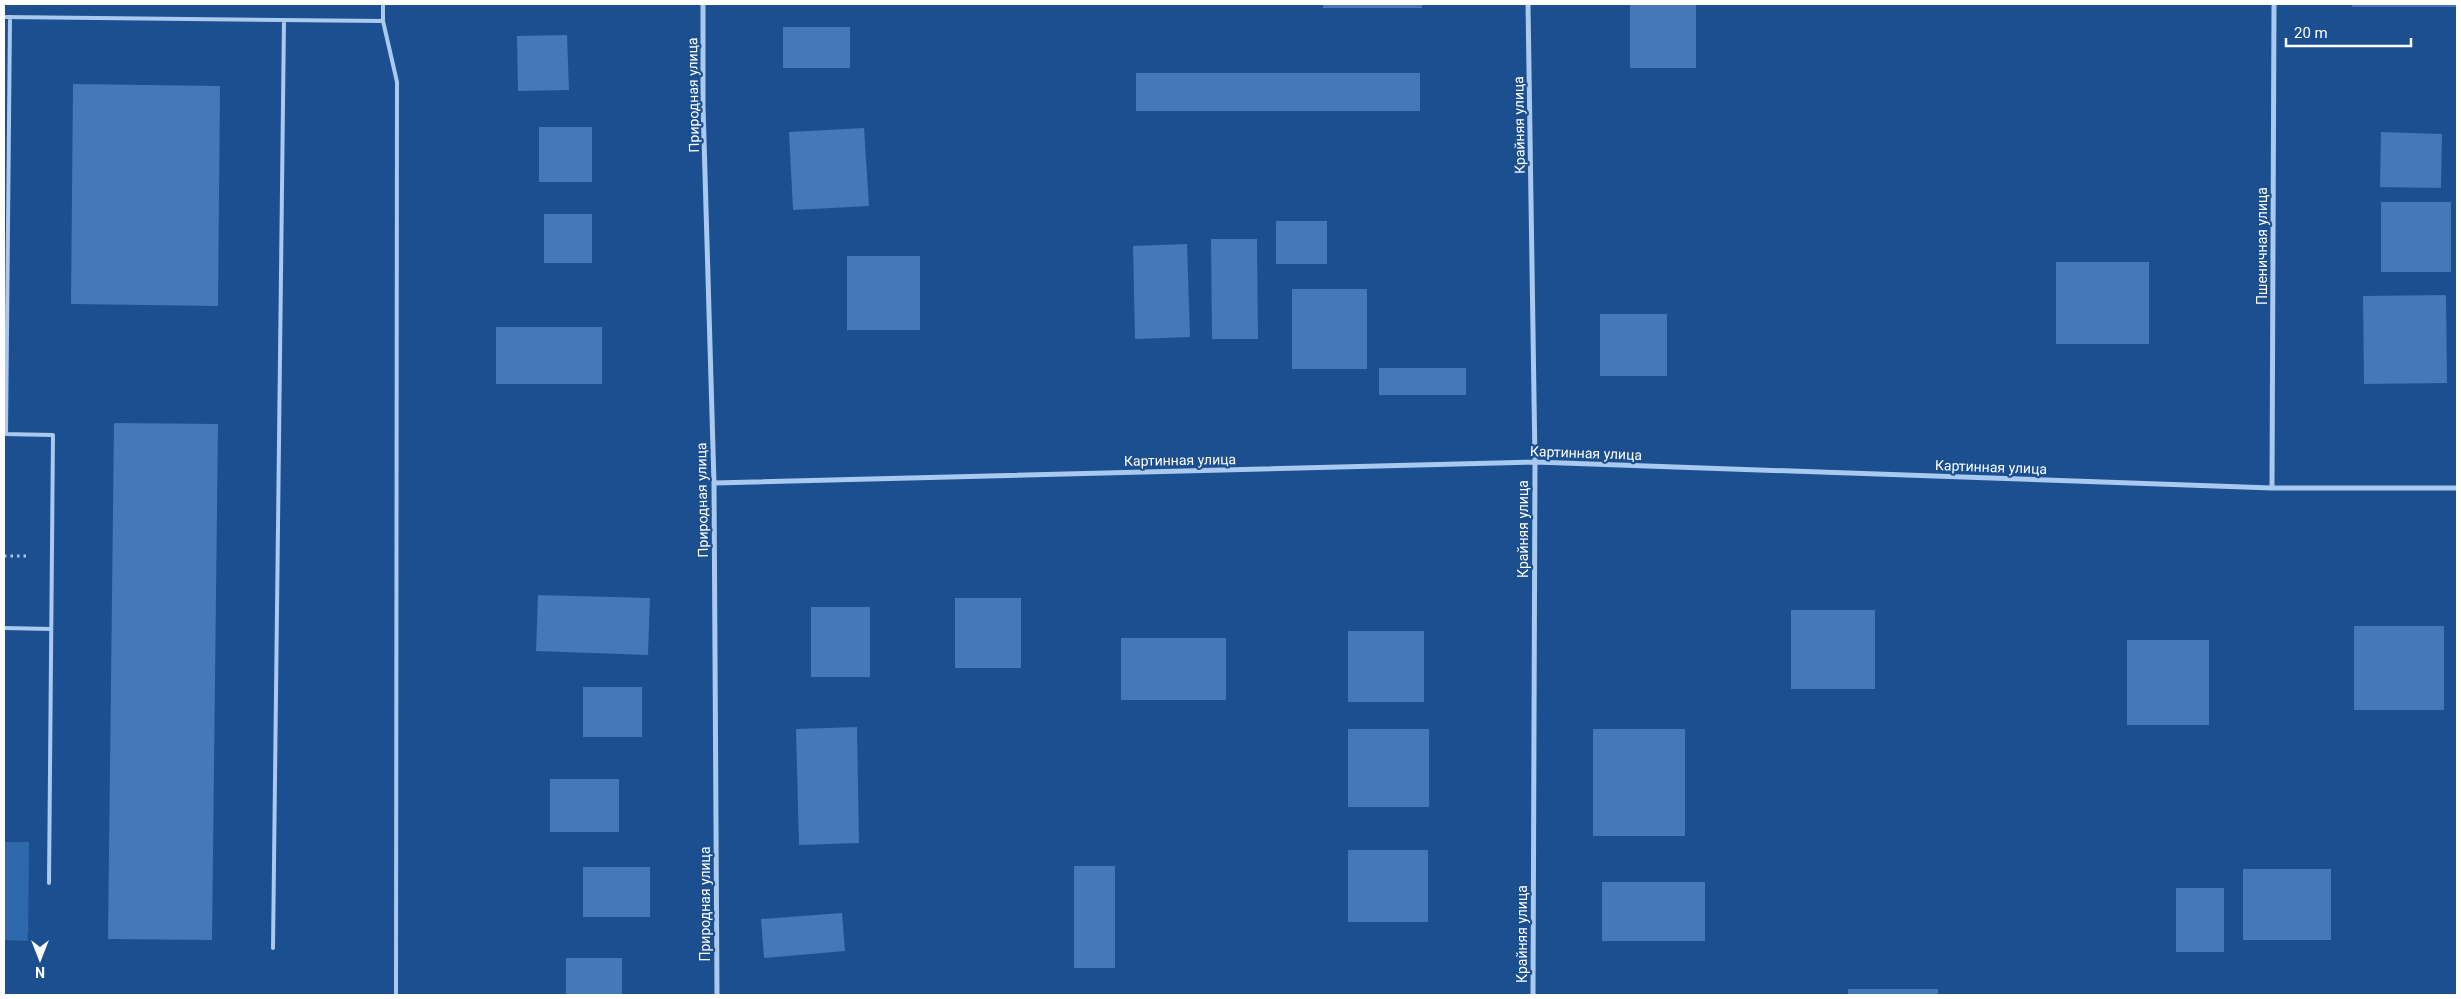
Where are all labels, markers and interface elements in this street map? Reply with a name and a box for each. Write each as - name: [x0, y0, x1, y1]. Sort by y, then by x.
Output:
- scale bar: [2286, 15, 2411, 47]
- text: 20 m: [2294, 24, 2328, 42]
- street label: Природная улица: [684, 37, 702, 153]
- street label: Крайняя улица: [1510, 76, 1528, 174]
- street label: Пшеничная улица: [2254, 187, 2270, 305]
- street label: Природная улица: [693, 442, 711, 558]
- street label: Картинная улица: [1530, 443, 1642, 463]
- street label: Картинная улица: [1124, 451, 1236, 469]
- street label: Картинная улица: [1935, 457, 2047, 477]
- street label: Крайняя улица: [1515, 480, 1531, 578]
- street label: Природная улица: [697, 846, 713, 962]
- street label: Крайняя улица: [1514, 885, 1530, 983]
- north arrow: [15, 934, 65, 984]
- text: N: [35, 964, 45, 980]

